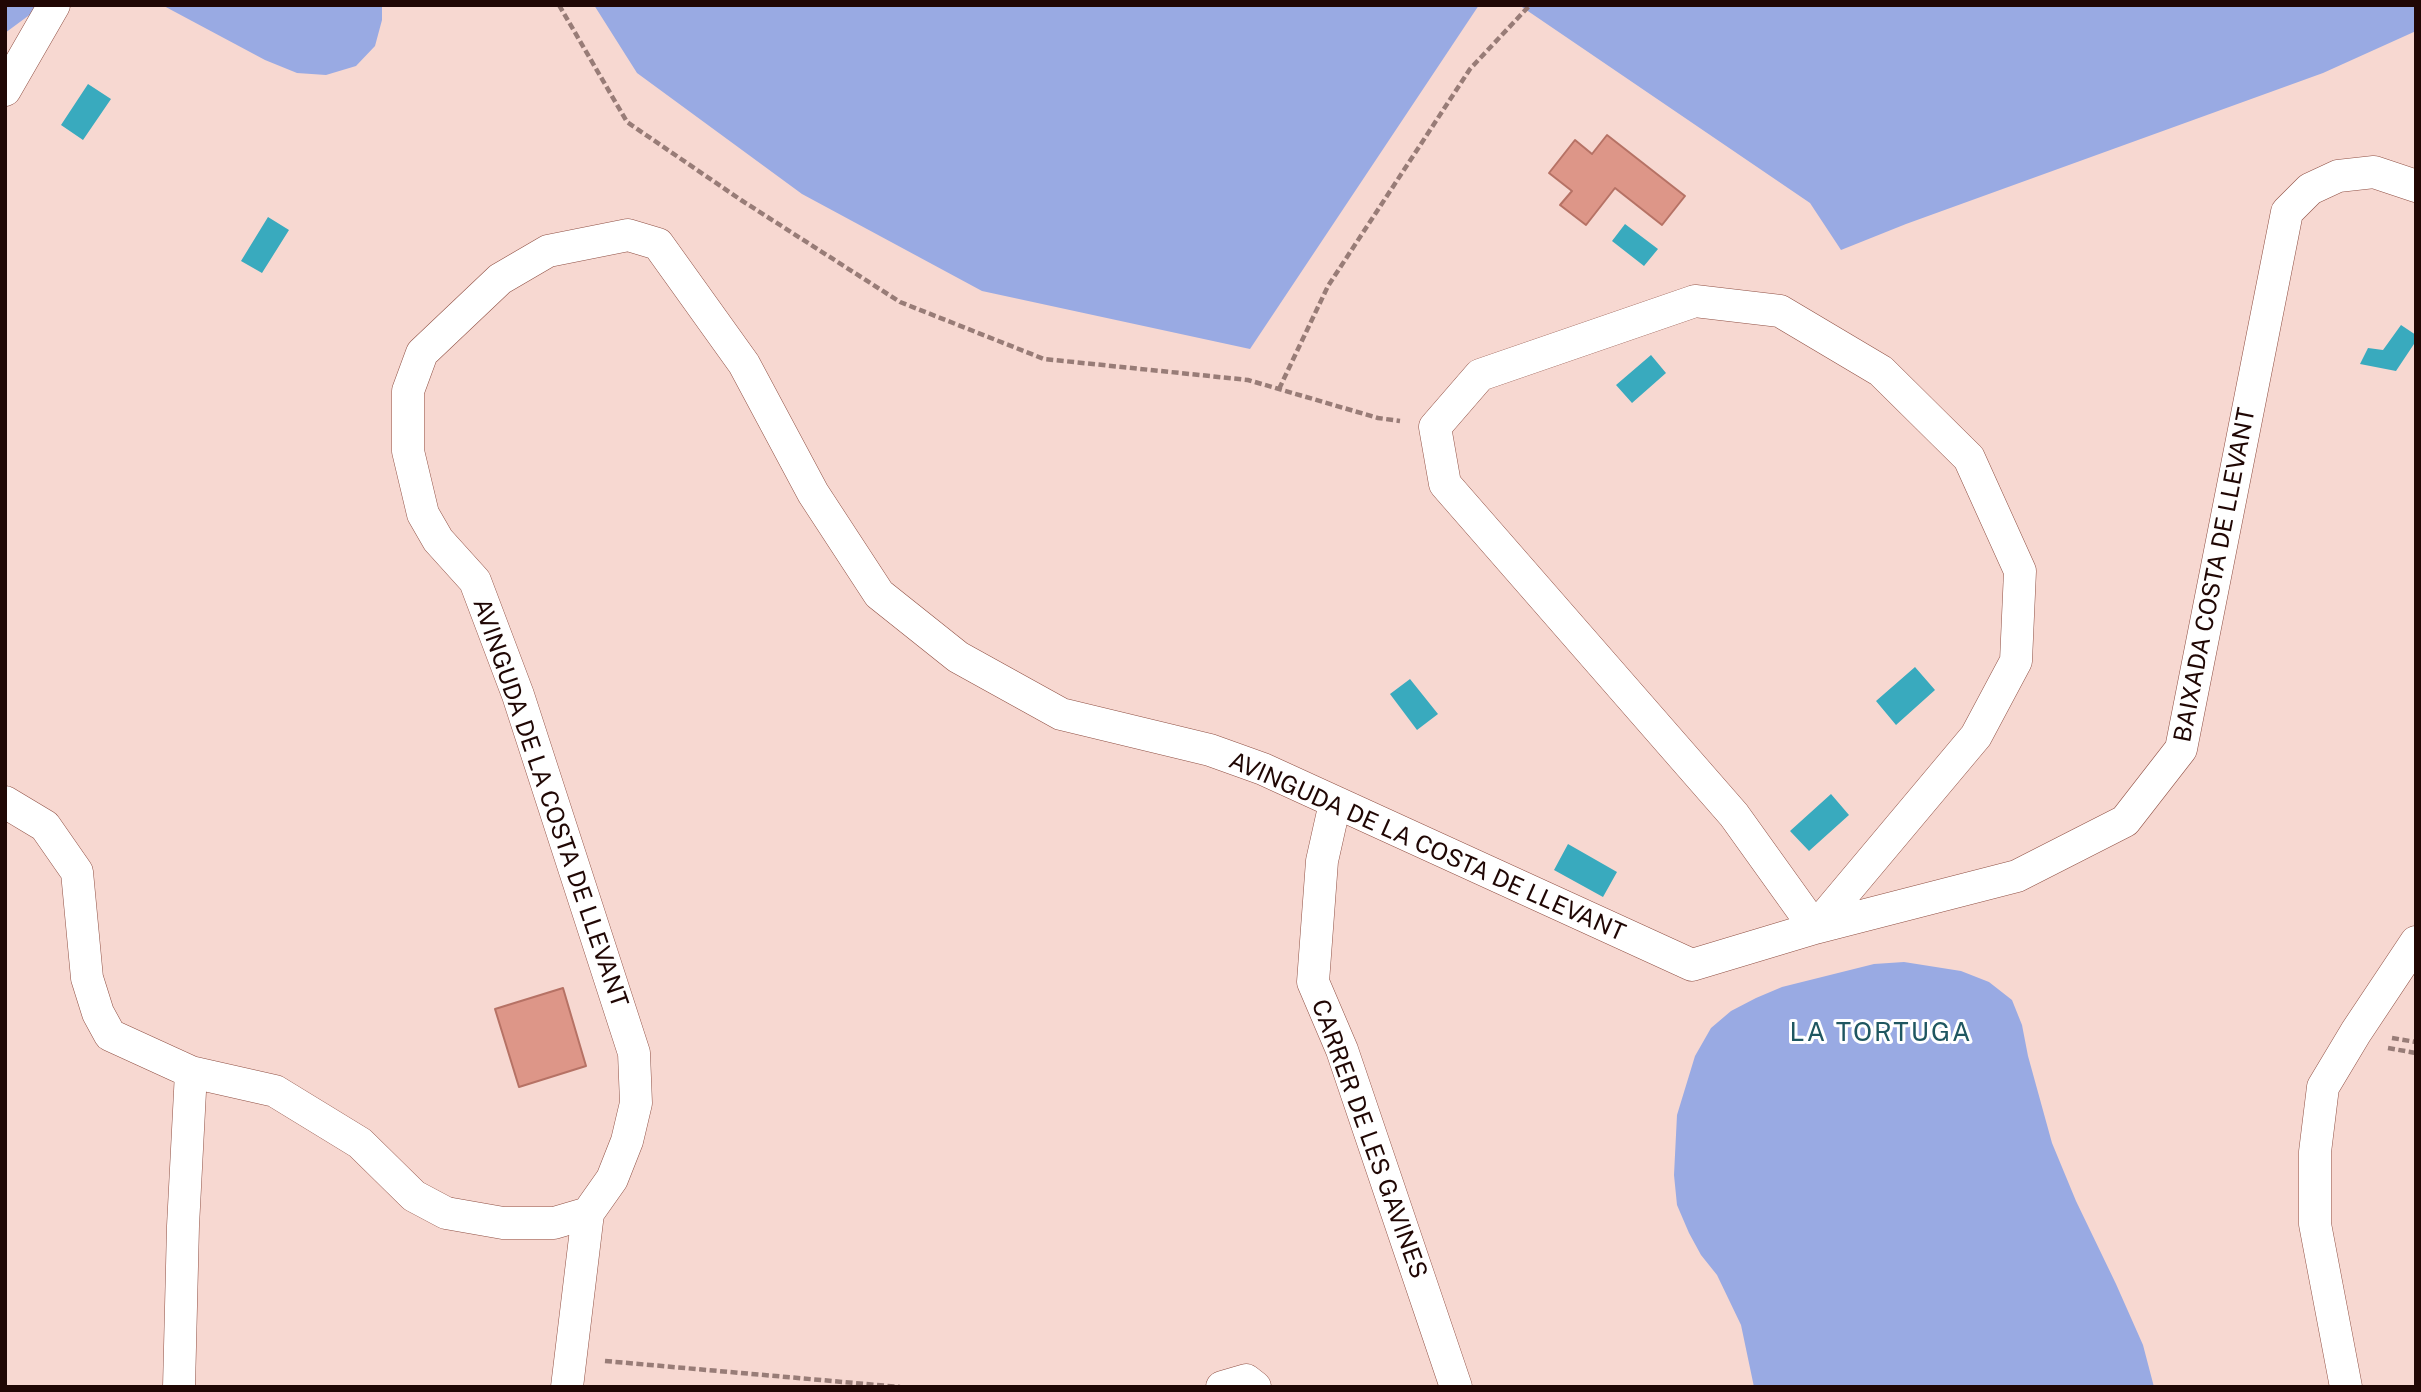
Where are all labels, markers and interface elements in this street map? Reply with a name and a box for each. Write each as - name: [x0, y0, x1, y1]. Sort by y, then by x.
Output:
- street label: BAIXADA COSTA DE LLEVANT: [2168, 405, 2262, 745]
- street label: AVINGUDA DE LA COSTA DE LLEVANT: [466, 595, 634, 1011]
- street label: AVINGUDA DE LA COSTA DE LLEVANT: [1224, 746, 1630, 948]
- street label: CARRER DE LES GAVINES: [1305, 995, 1433, 1283]
- district label: LA TORTUGA: [1791, 1017, 1971, 1049]

